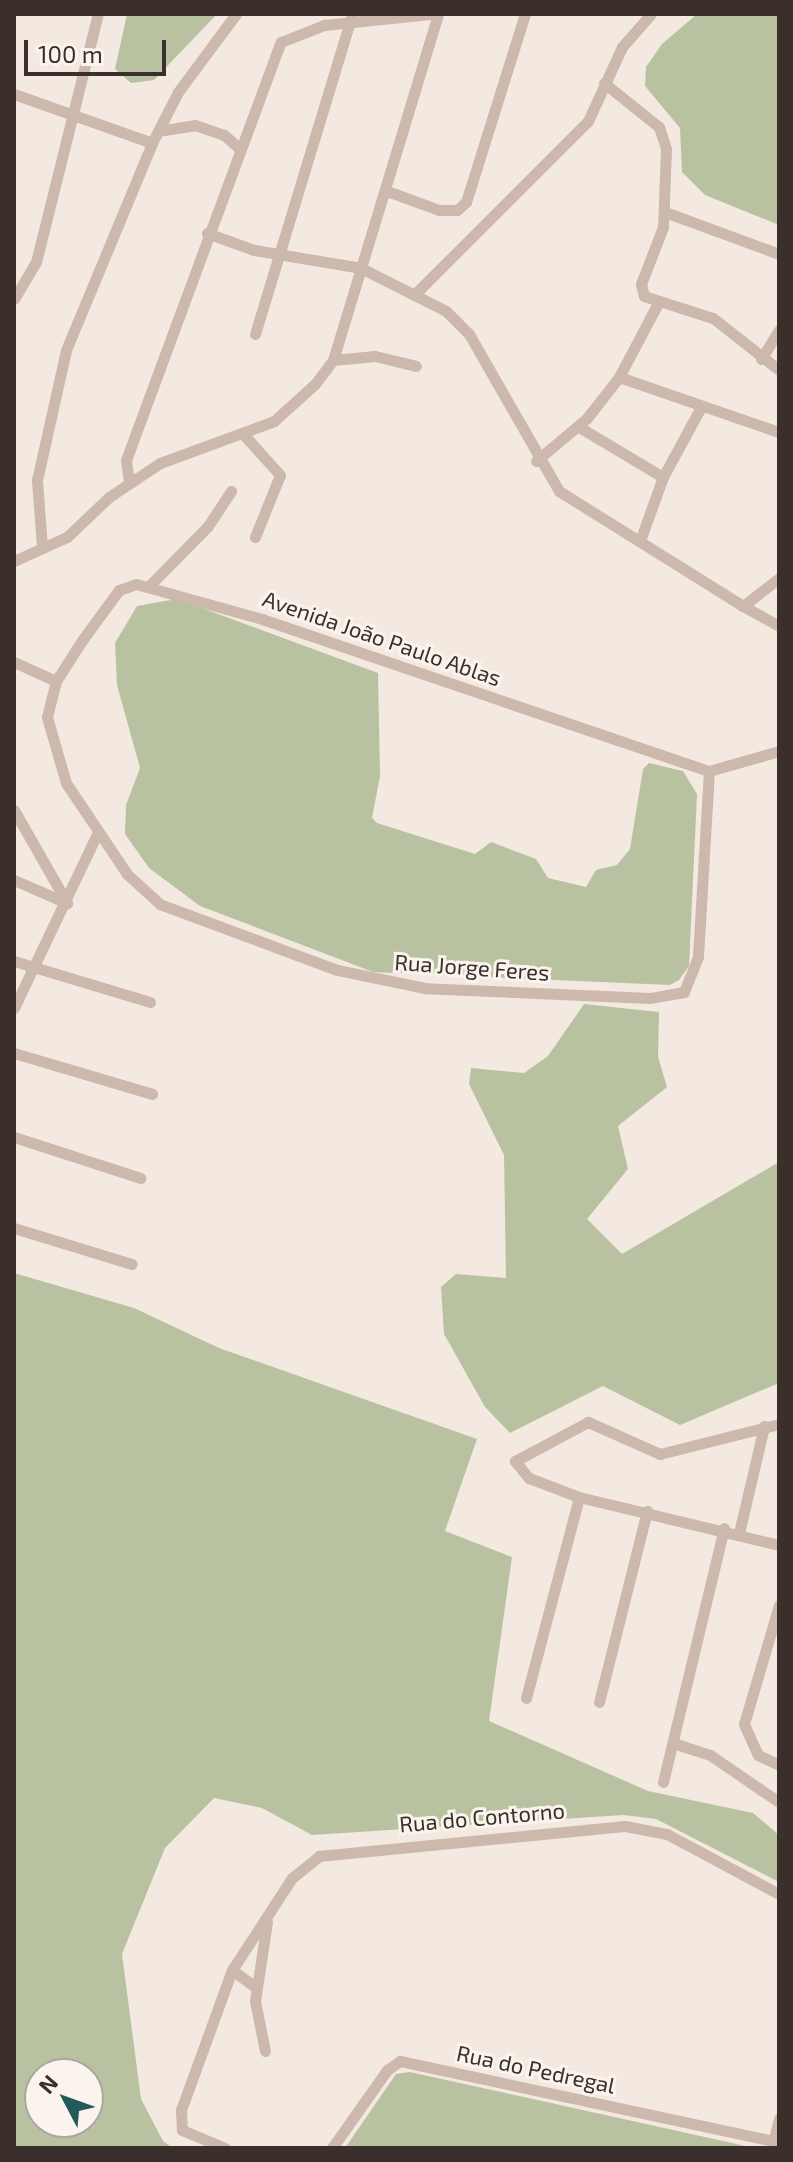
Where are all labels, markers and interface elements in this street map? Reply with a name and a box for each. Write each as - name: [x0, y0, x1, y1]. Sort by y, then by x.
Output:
- scale bar: [28, 24, 170, 74]
- text: 100 m: [38, 39, 103, 68]
- street label: Avenida João Paulo Ablas: [259, 585, 505, 691]
- street label: Rua Jorge Feres: [393, 948, 551, 986]
- street label: Rua do Contorno: [398, 1797, 566, 1837]
- street label: Rua do Pedregal: [454, 2039, 618, 2099]
- north arrow: [24, 2058, 104, 2138]
- text: N: [32, 2069, 62, 2098]

